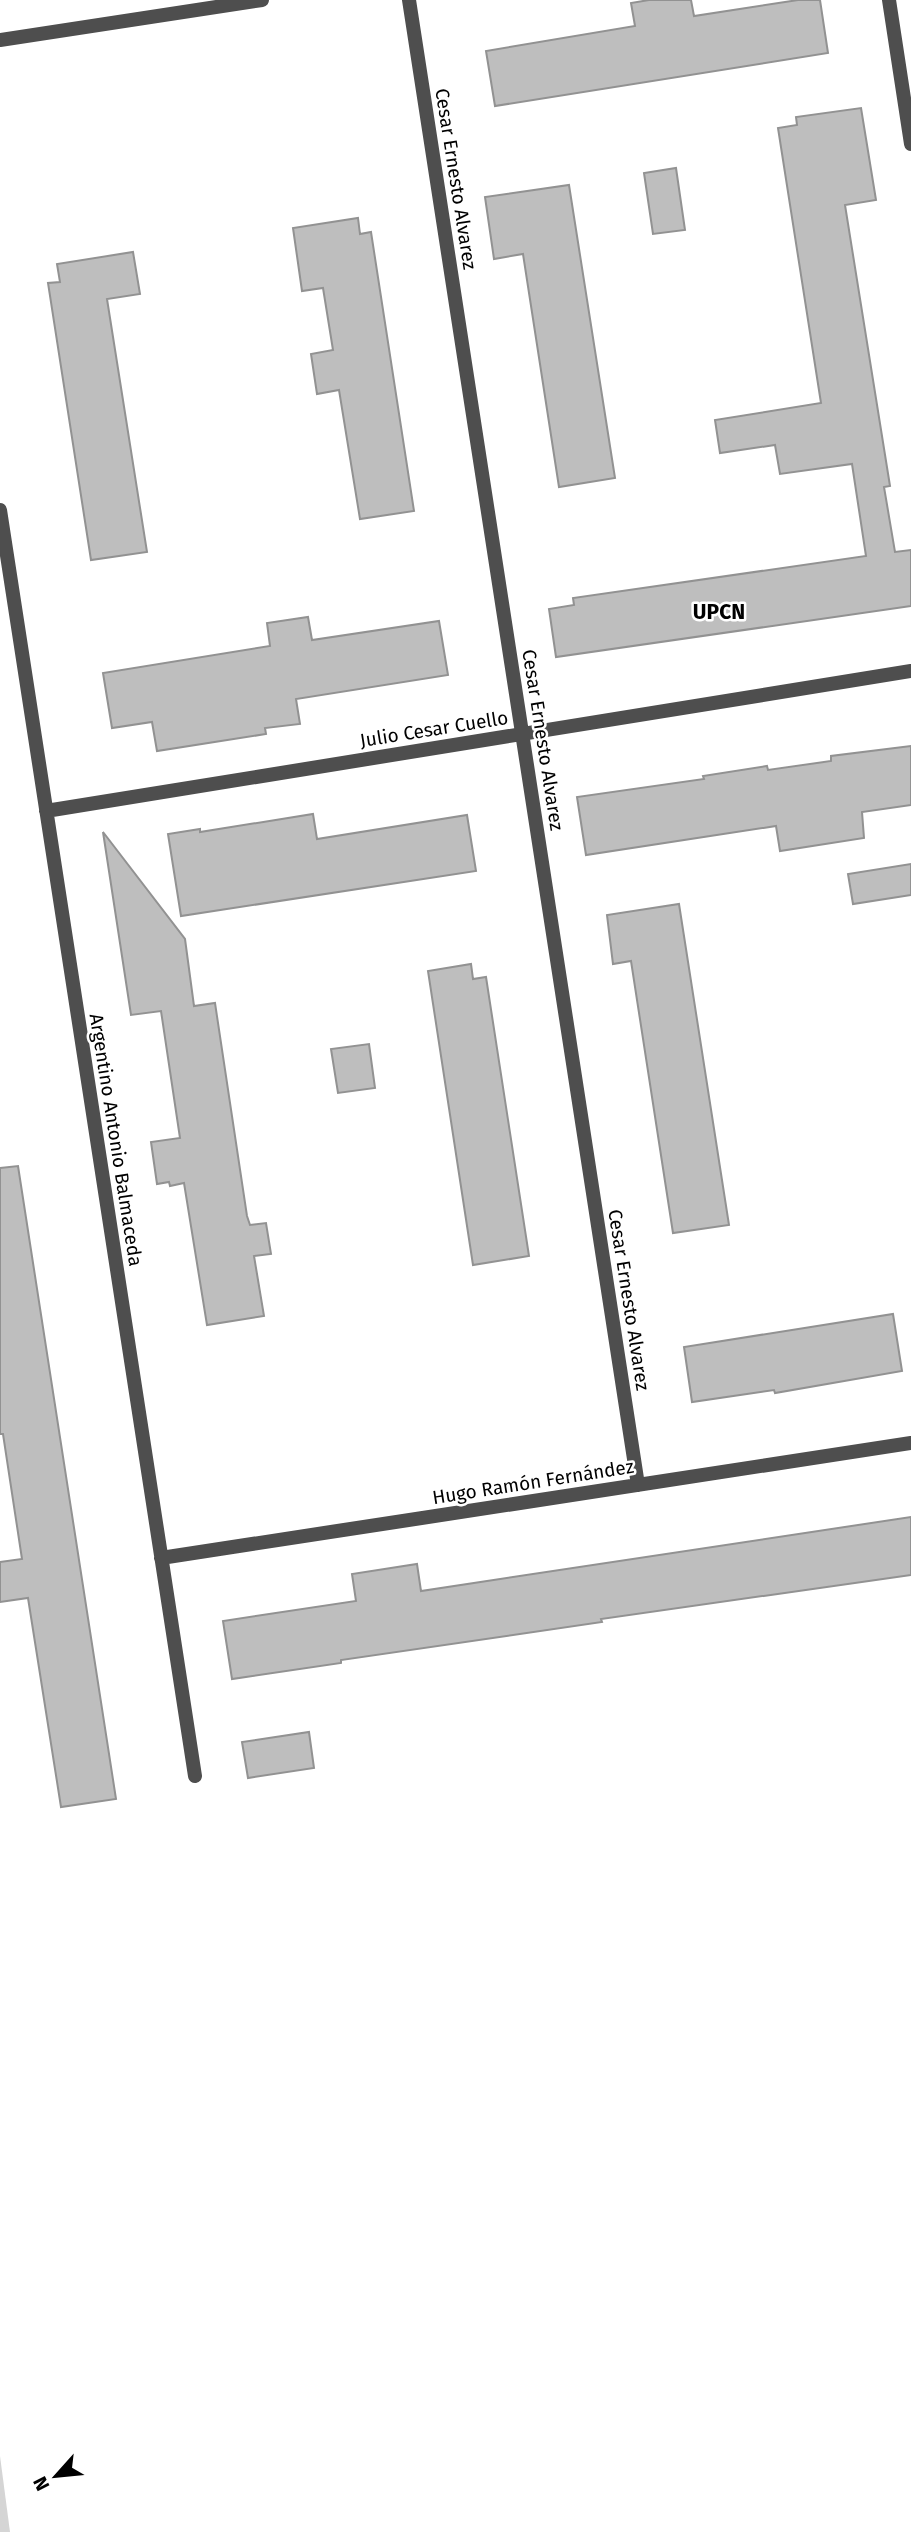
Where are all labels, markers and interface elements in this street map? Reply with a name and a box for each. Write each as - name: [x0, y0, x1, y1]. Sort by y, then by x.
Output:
- street label: Cesar Ernesto Alvarez: [430, 87, 482, 271]
- district label: UPCN: [693, 599, 745, 625]
- street label: Cesar Ernesto Alvarez: [517, 648, 569, 832]
- street label: Julio Cesar Cuello: [358, 706, 510, 752]
- street label: Argentino Antonio Balmaceda: [85, 1012, 147, 1268]
- street label: Cesar Ernesto Alvarez: [603, 1208, 655, 1392]
- street label: Hugo Ramón Fernández: [431, 1455, 635, 1509]
- north arrow: [21, 2441, 91, 2511]
- text: N: [28, 2473, 54, 2494]

